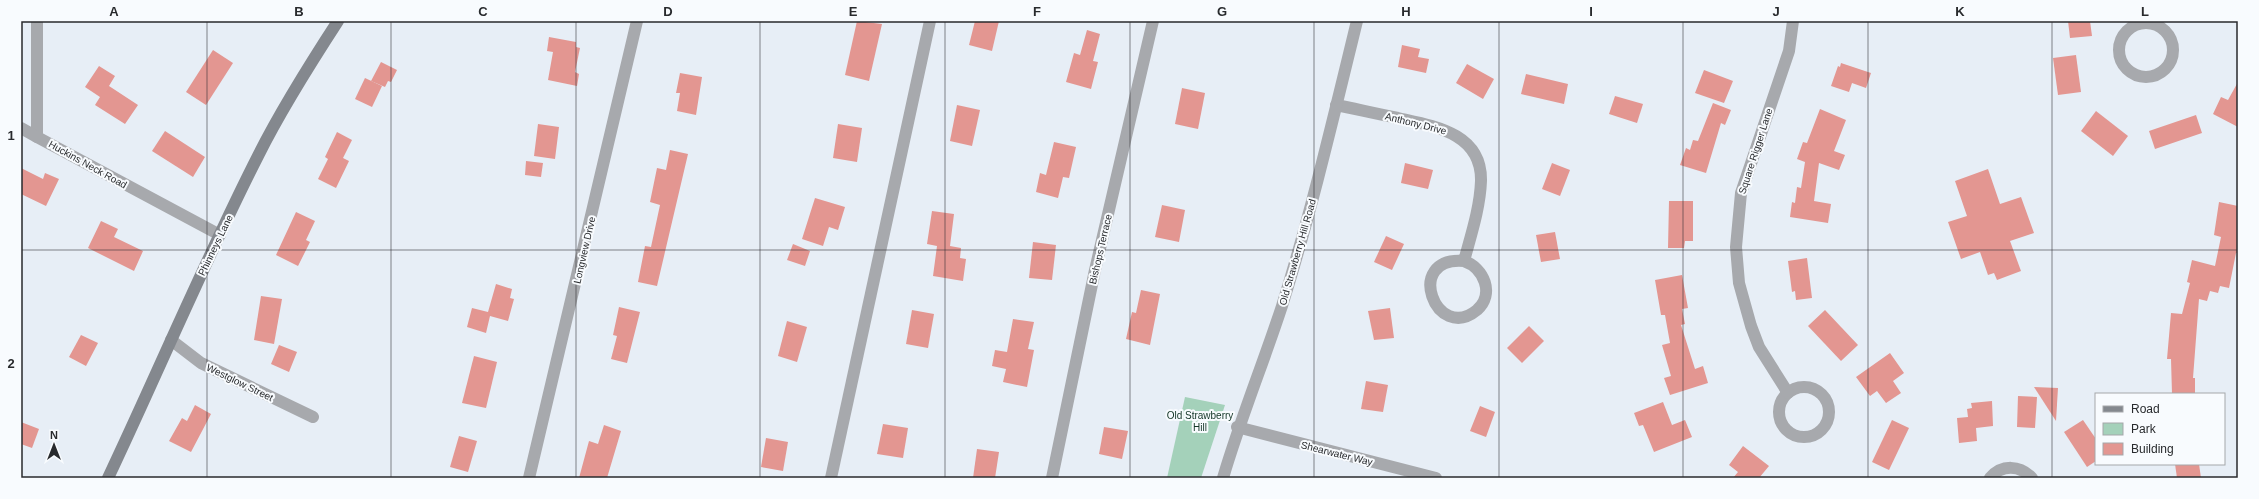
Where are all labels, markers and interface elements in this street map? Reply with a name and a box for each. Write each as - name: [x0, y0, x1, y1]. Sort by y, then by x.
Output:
- text: A: [109, 4, 119, 19]
- text: B: [294, 4, 304, 19]
- text: C: [478, 4, 488, 19]
- text: D: [663, 4, 673, 19]
- text: E: [849, 4, 858, 19]
- text: F: [1033, 4, 1041, 19]
- text: G: [1217, 4, 1227, 19]
- text: H: [1401, 4, 1411, 19]
- text: I: [1589, 4, 1593, 19]
- text: J: [1772, 4, 1780, 19]
- text: K: [1955, 4, 1965, 19]
- text: L: [2141, 4, 2149, 19]
- street label: Square Rigger Lane: [1736, 106, 1775, 195]
- street label: Anthony Drive: [1384, 111, 1448, 137]
- text: 1: [7, 128, 15, 143]
- street label: Huckins Neck Road: [47, 138, 129, 191]
- street label: Old Strawberry Hill Road: [1277, 198, 1318, 307]
- street label: Phinneys Lane: [196, 213, 235, 277]
- street label: Bishops Terrace: [1087, 213, 1114, 285]
- street label: Longview Drive: [571, 215, 598, 285]
- text: 2: [7, 356, 15, 371]
- street label: Westglow Street: [205, 362, 275, 403]
- legend: [2095, 393, 2225, 465]
- text: Road: [2131, 402, 2160, 416]
- park label: Old Strawberry Hill: [1167, 410, 1233, 433]
- text: Park: [2131, 422, 2157, 436]
- north arrow: [34, 425, 74, 465]
- text: N: [50, 429, 58, 441]
- street label: Shearwater Way: [1300, 439, 1374, 468]
- text: Building: [2131, 442, 2174, 456]

